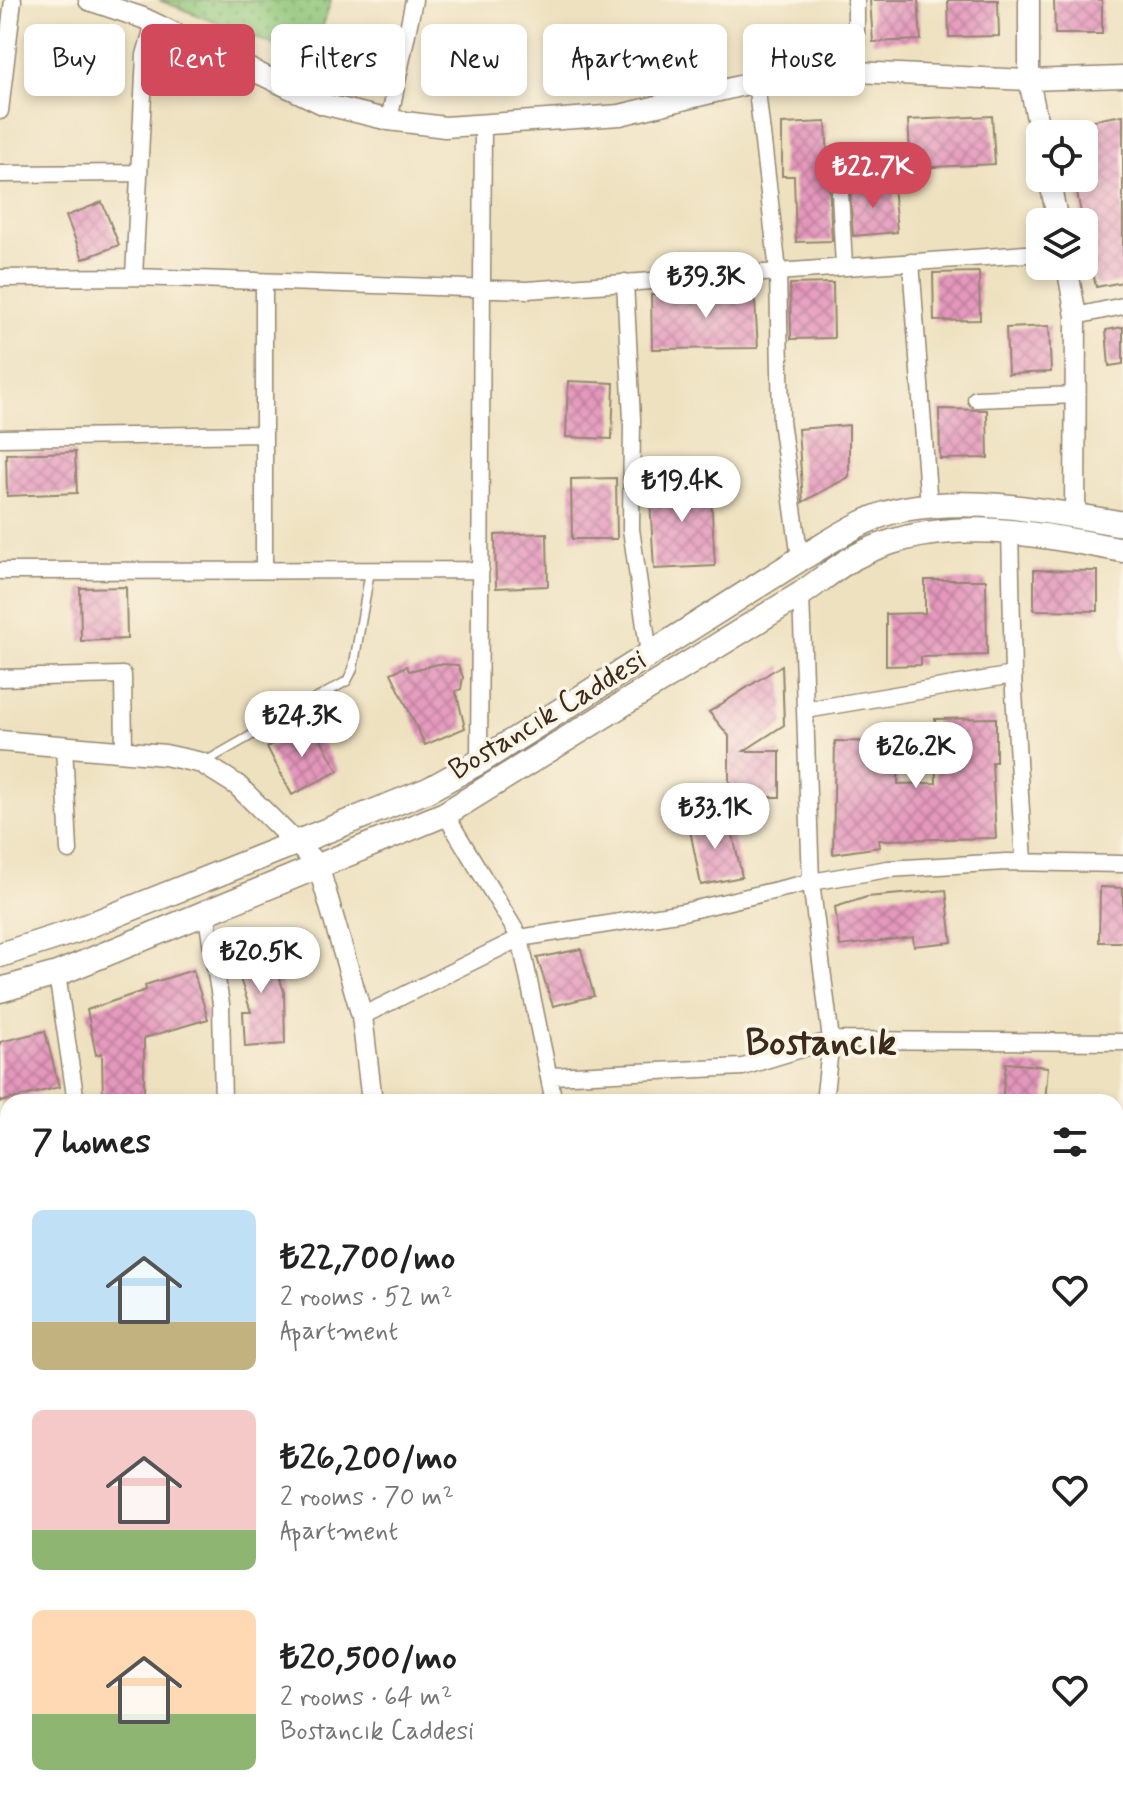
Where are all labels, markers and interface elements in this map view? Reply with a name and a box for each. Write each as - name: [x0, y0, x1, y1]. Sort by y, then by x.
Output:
- chip: Buy: [24, 24, 125, 96]
- chip: Rent: [141, 24, 255, 96]
- chip: Filters: [271, 24, 405, 96]
- chip: New: [421, 24, 527, 96]
- chip: Apartment: [543, 24, 727, 96]
- chip: House: [743, 24, 865, 96]
- map controls: [1026, 120, 1098, 280]
- button: locate: [1026, 120, 1098, 192]
- pin: ₺22.7K: [808, 142, 938, 210]
- text: ₺22.7K: [833, 151, 913, 185]
- button: layers: [1026, 208, 1098, 280]
- pin: ₺39.3K: [641, 252, 771, 320]
- text: ₺39.3K: [667, 261, 745, 295]
- pin: ₺19.4K: [617, 456, 747, 524]
- text: ₺19.4K: [642, 465, 722, 499]
- street label: Bostancık Caddesi: [442, 641, 654, 790]
- pin: ₺24.3K: [237, 691, 367, 759]
- text: ₺24.3K: [263, 700, 341, 734]
- pin: ₺26.2K: [851, 722, 981, 790]
- text: ₺26.2K: [877, 731, 955, 765]
- pin: ₺33.1K: [650, 783, 780, 851]
- text: ₺33.1K: [679, 792, 751, 826]
- pin: ₺20.5K: [196, 927, 326, 995]
- text: ₺20.5K: [220, 936, 302, 970]
- district label: Bostancık: [745, 1019, 897, 1068]
- text: 7 homes: [32, 1120, 151, 1165]
- icon: filters: [1048, 1120, 1092, 1164]
- text: ₺22,700/mo: [280, 1236, 455, 1281]
- icon: home: [96, 1242, 192, 1338]
- icon: heart: [1048, 1268, 1092, 1312]
- text: 2 rooms · 52 m²: [280, 1281, 452, 1315]
- text: Apartment: [280, 1315, 398, 1349]
- text: ₺26,200/mo: [280, 1436, 457, 1481]
- icon: home: [96, 1442, 192, 1538]
- icon: heart: [1048, 1468, 1092, 1512]
- text: 2 rooms · 70 m²: [280, 1481, 454, 1515]
- text: Apartment: [280, 1515, 398, 1549]
- text: ₺20,500/mo: [280, 1636, 457, 1681]
- icon: home: [96, 1642, 192, 1738]
- icon: heart: [1048, 1668, 1092, 1712]
- text: 2 rooms · 64 m²: [280, 1681, 452, 1715]
- text: Bostancık Caddesi: [280, 1715, 474, 1749]

